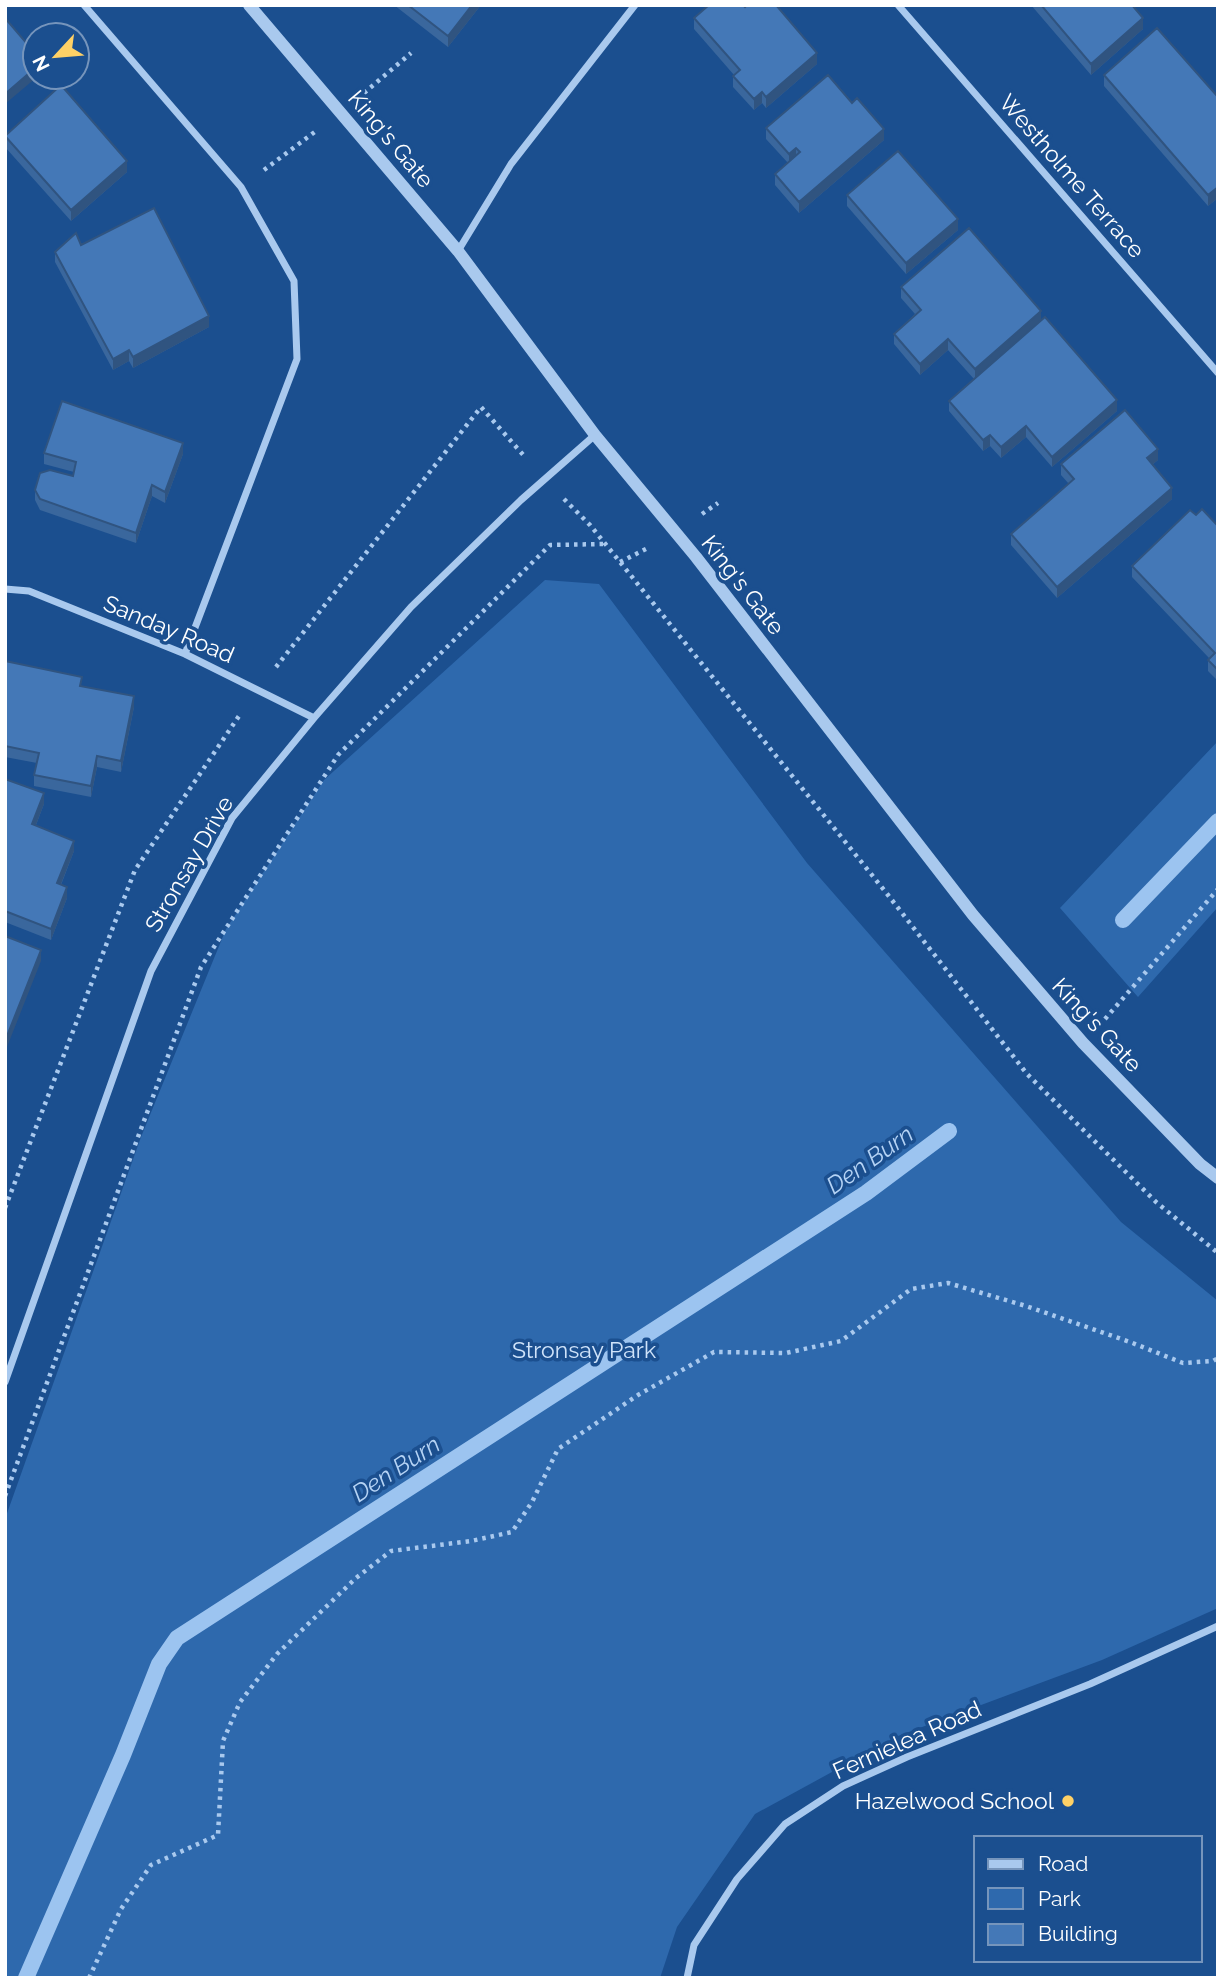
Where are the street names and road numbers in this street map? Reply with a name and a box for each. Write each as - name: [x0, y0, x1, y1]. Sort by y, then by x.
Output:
- street label: King's Gate: [343, 85, 440, 193]
- street label: Westholme Terrace: [994, 88, 1151, 263]
- street label: King's Gate: [696, 530, 791, 640]
- street label: Sanday Road: [100, 589, 239, 668]
- street label: Stronsay Drive: [139, 791, 238, 936]
- street label: King's Gate: [1047, 972, 1148, 1077]
- street label: Fernielea Road: [828, 1695, 985, 1784]

